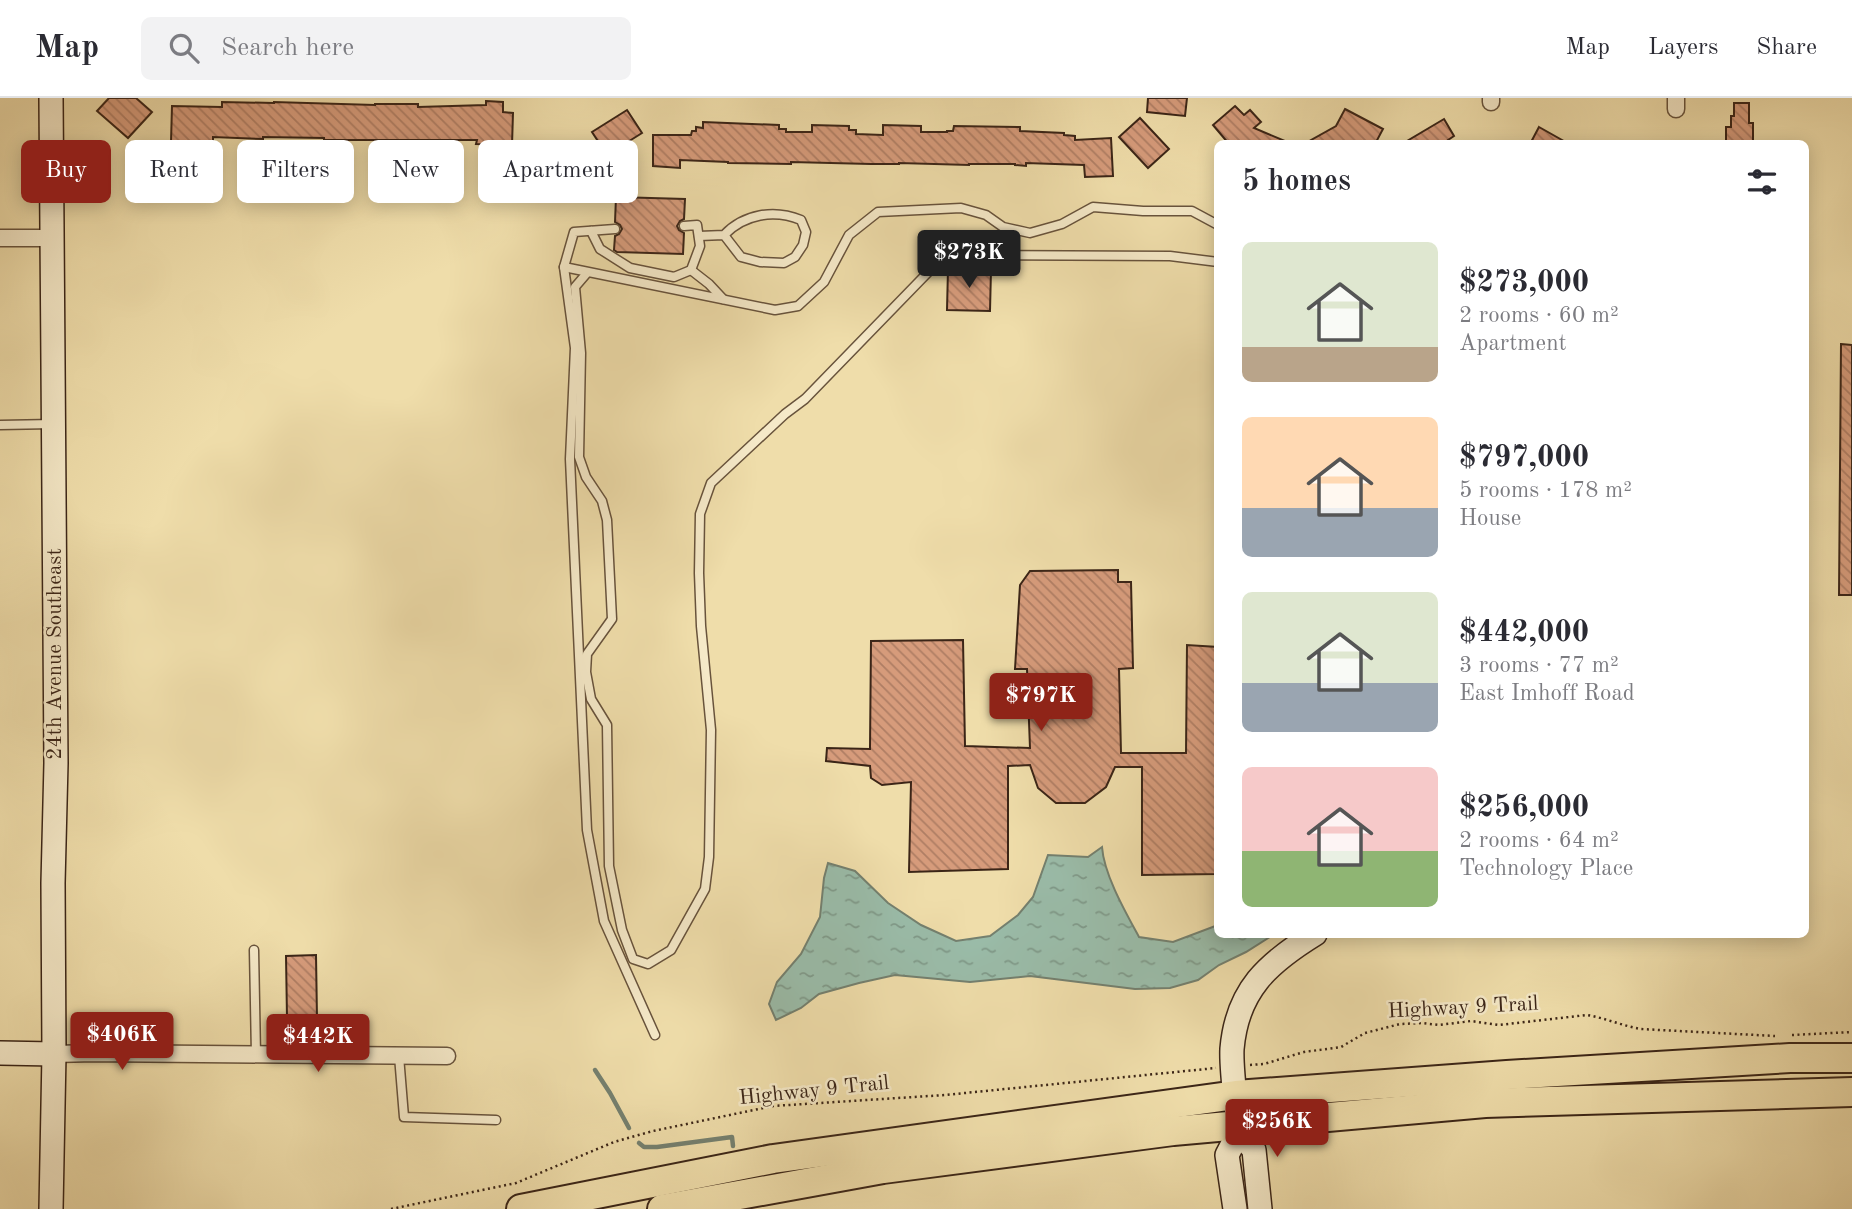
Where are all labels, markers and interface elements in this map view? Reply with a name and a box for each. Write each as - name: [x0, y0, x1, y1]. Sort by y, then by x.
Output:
- search box: [141, 17, 631, 80]
- icon: search: [165, 29, 203, 67]
- text: Map: [35, 32, 99, 65]
- text: Search here: [221, 35, 354, 61]
- text: Map: [1566, 36, 1610, 60]
- text: Layers: [1648, 36, 1718, 60]
- text: Share: [1756, 36, 1817, 60]
- chip: Buy: [21, 140, 111, 203]
- chip: Rent: [125, 140, 223, 203]
- chip: Filters: [237, 140, 354, 203]
- chip: New: [368, 140, 464, 203]
- chip: Apartment: [478, 140, 638, 203]
- icon: filters: [1743, 163, 1781, 201]
- text: 5 homes: [1242, 167, 1351, 197]
- pin: $273K: [920, 230, 1018, 290]
- text: $273K: [933, 241, 1005, 264]
- text: $273,000: [1459, 268, 1589, 298]
- icon: home: [1298, 270, 1382, 354]
- text: 2 rooms · 60 m²: [1459, 304, 1619, 327]
- text: Apartment: [1459, 332, 1567, 355]
- text: $797,000: [1459, 443, 1589, 473]
- icon: home: [1298, 445, 1382, 529]
- text: 5 rooms · 178 m²: [1459, 479, 1632, 502]
- text: House: [1459, 507, 1521, 530]
- street label: 24th Avenue Southeast: [45, 548, 66, 760]
- text: $442,000: [1459, 618, 1589, 648]
- icon: home: [1298, 620, 1382, 704]
- text: 3 rooms · 77 m²: [1459, 654, 1619, 677]
- pin: $797K: [992, 674, 1090, 733]
- text: East Imhoff Road: [1459, 682, 1635, 705]
- text: $797K: [1005, 684, 1077, 707]
- text: $256,000: [1459, 793, 1589, 823]
- icon: home: [1298, 795, 1382, 879]
- text: 2 rooms · 64 m²: [1459, 829, 1619, 852]
- text: Technology Place: [1459, 857, 1633, 880]
- street label: Highway 9 Trail: [1387, 994, 1539, 1022]
- pin: $406K: [73, 1012, 171, 1072]
- pin: $442K: [269, 1014, 367, 1074]
- text: $406K: [86, 1023, 158, 1046]
- text: $442K: [282, 1025, 354, 1048]
- street label: Highway 9 Trail: [738, 1073, 891, 1109]
- pin: $256K: [1228, 1100, 1326, 1159]
- text: $256K: [1241, 1110, 1313, 1133]

